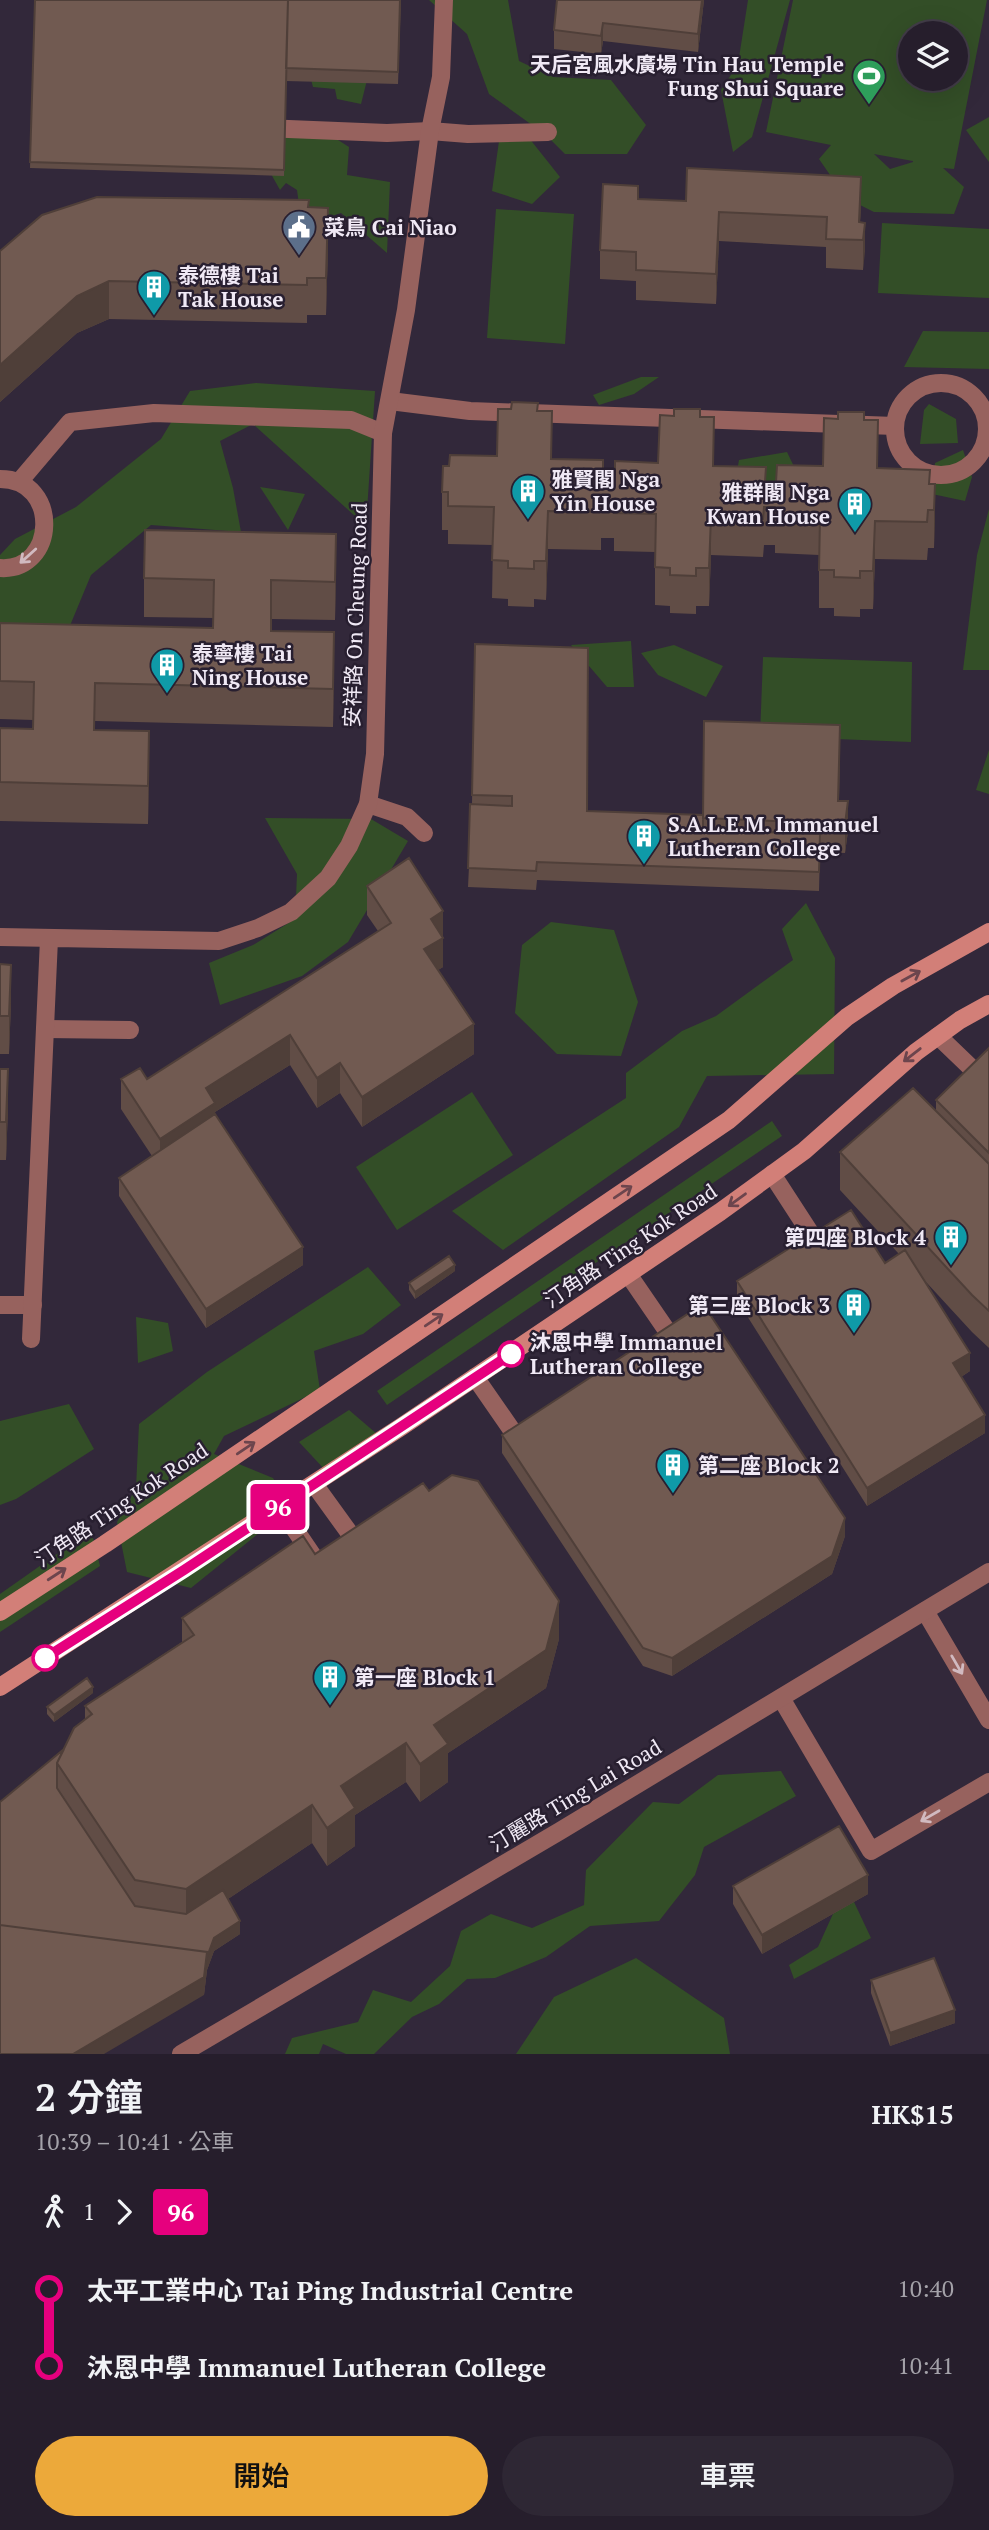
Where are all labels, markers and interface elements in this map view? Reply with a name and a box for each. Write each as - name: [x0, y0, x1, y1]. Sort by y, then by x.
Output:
- map controls: [898, 21, 968, 91]
- button: layers: [898, 21, 968, 91]
- place label: 天后宮風水廣場 Tin Hau Temple Fung Shui Square: [530, 50, 844, 102]
- sports icon: 天后宮風水廣場 Tin Hau Temple Fung Shui Square: [850, 57, 888, 106]
- public building icon: 菜鳥 Cai Niao: [280, 208, 318, 257]
- place label: 菜鳥 Cai Niao: [324, 213, 457, 241]
- place label: 泰德樓 Tai Tak House: [178, 261, 283, 313]
- building icon: 泰德樓 Tai Tak House: [135, 268, 173, 317]
- place label: 雅賢閣 Nga Yin House: [552, 465, 660, 517]
- building icon: 雅賢閣 Nga Yin House: [509, 472, 547, 521]
- place label: 雅群閣 Nga Kwan House: [707, 478, 830, 530]
- building icon: 雅群閣 Nga Kwan House: [836, 485, 874, 534]
- street label: 安祥路 On Cheung Road: [337, 502, 373, 728]
- one-way arrow: [20, 548, 38, 564]
- place label: 泰寧樓 Tai Ning House: [192, 639, 308, 691]
- building icon: 泰寧樓 Tai Ning House: [148, 646, 186, 695]
- place label: S.A.L.E.M. Immanuel Lutheran College: [668, 810, 879, 862]
- building icon: S.A.L.E.M. Immanuel Lutheran College: [625, 817, 663, 866]
- one-way arrow: [901, 969, 921, 983]
- one-way arrow: [904, 1048, 922, 1063]
- street label: 汀角路 Ting Kok Road: [538, 1176, 722, 1313]
- one-way arrow: [612, 1185, 632, 1199]
- one-way arrow: [728, 1193, 747, 1207]
- building icon: 第四座 Block 4: [932, 1218, 970, 1267]
- place label: 第四座 Block 4: [784, 1223, 926, 1251]
- building icon: 第三座 Block 3: [835, 1286, 873, 1335]
- place label: 第三座 Block 3: [688, 1291, 830, 1319]
- one-way arrow: [424, 1313, 444, 1327]
- place label: 沐恩中學 Immanuel Lutheran College: [530, 1328, 723, 1380]
- marker: 沐恩中學 Immanuel Lutheran College: [498, 1341, 524, 1367]
- street label: 汀角路 Ting Kok Road: [29, 1435, 213, 1572]
- one-way arrow: [236, 1440, 255, 1455]
- building icon: 第二座 Block 2: [654, 1446, 692, 1495]
- place label: 第二座 Block 2: [698, 1451, 840, 1479]
- line badge: 96: [246, 1484, 310, 1530]
- text: 96: [264, 1491, 292, 1523]
- one-way arrow: [47, 1567, 67, 1581]
- unlabelled marker: [32, 1645, 58, 1671]
- one-way arrow: [950, 1655, 964, 1675]
- building icon: 第一座 Block 1: [311, 1658, 349, 1707]
- place label: 第一座 Block 1: [354, 1663, 496, 1691]
- street label: 汀麗路 Ting Lai Road: [484, 1732, 667, 1858]
- one-way arrow: [920, 1810, 941, 1823]
- text: 2 分鐘: [35, 2072, 143, 2122]
- text: HK$15: [871, 2097, 954, 2131]
- text: 10:39 – 10:41 · 公車: [35, 2126, 235, 2157]
- icon: walk: [35, 2193, 73, 2231]
- icon: forward: [105, 2193, 143, 2231]
- text: 1: [83, 2196, 95, 2227]
- text: 96: [167, 2196, 194, 2228]
- text: 太平工業中心 Tai Ping Industrial Centre: [87, 2273, 573, 2307]
- text: 10:40: [897, 2273, 954, 2304]
- text: 沐恩中學 Immanuel Lutheran College: [87, 2350, 546, 2384]
- text: 10:41: [897, 2350, 954, 2381]
- button: 開始: [35, 2436, 488, 2516]
- button: 車票: [502, 2436, 954, 2516]

